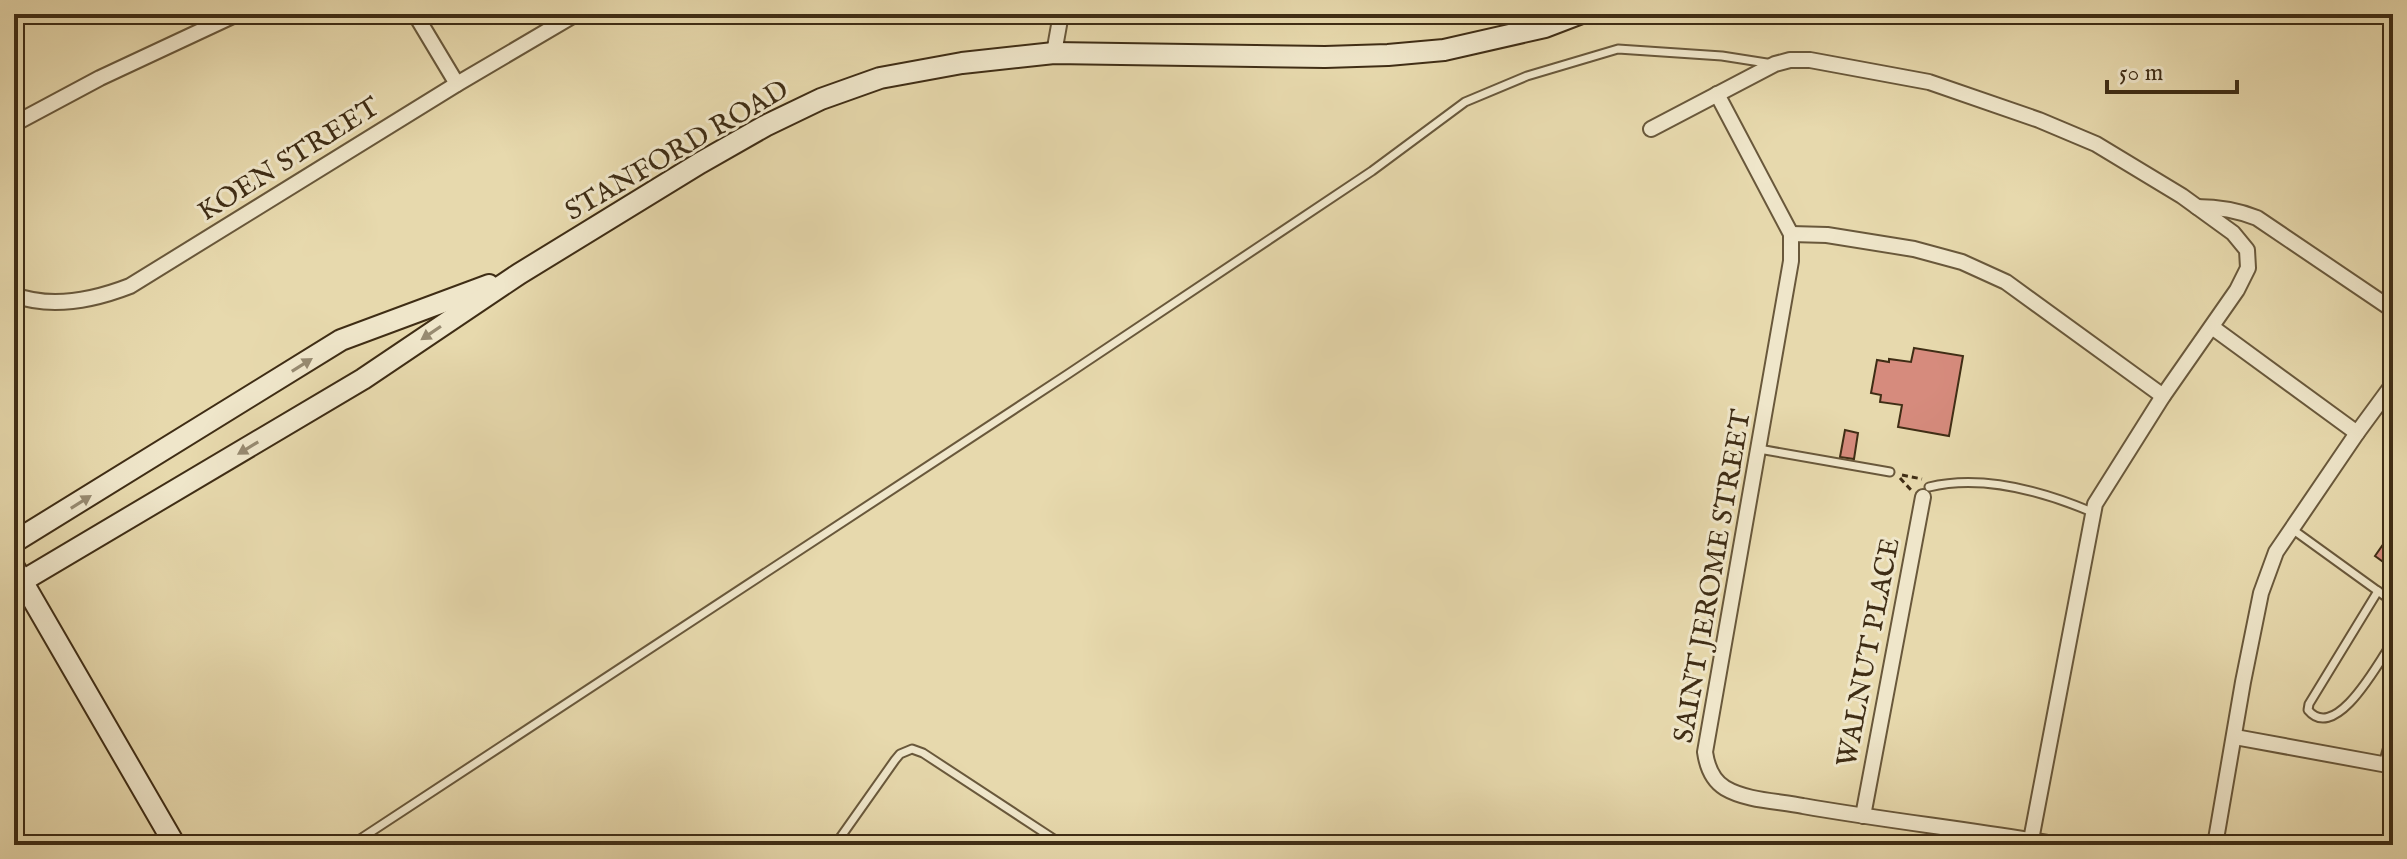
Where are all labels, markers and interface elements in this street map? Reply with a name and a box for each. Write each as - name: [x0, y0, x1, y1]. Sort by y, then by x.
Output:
- scale bar: [2107, 44, 2237, 94]
- text: 50 m: [2119, 58, 2163, 89]
- street label: STANFORD ROAD: [559, 73, 795, 229]
- street label: KOEN STREET: [192, 90, 387, 230]
- one-way arrow: [421, 326, 442, 341]
- one-way arrow: [291, 357, 312, 372]
- street label: SAINT JEROME STREET: [1667, 407, 1760, 746]
- one-way arrow: [237, 440, 259, 454]
- one-way arrow: [70, 496, 92, 510]
- street label: WALNUT PLACE: [1830, 535, 1909, 770]

